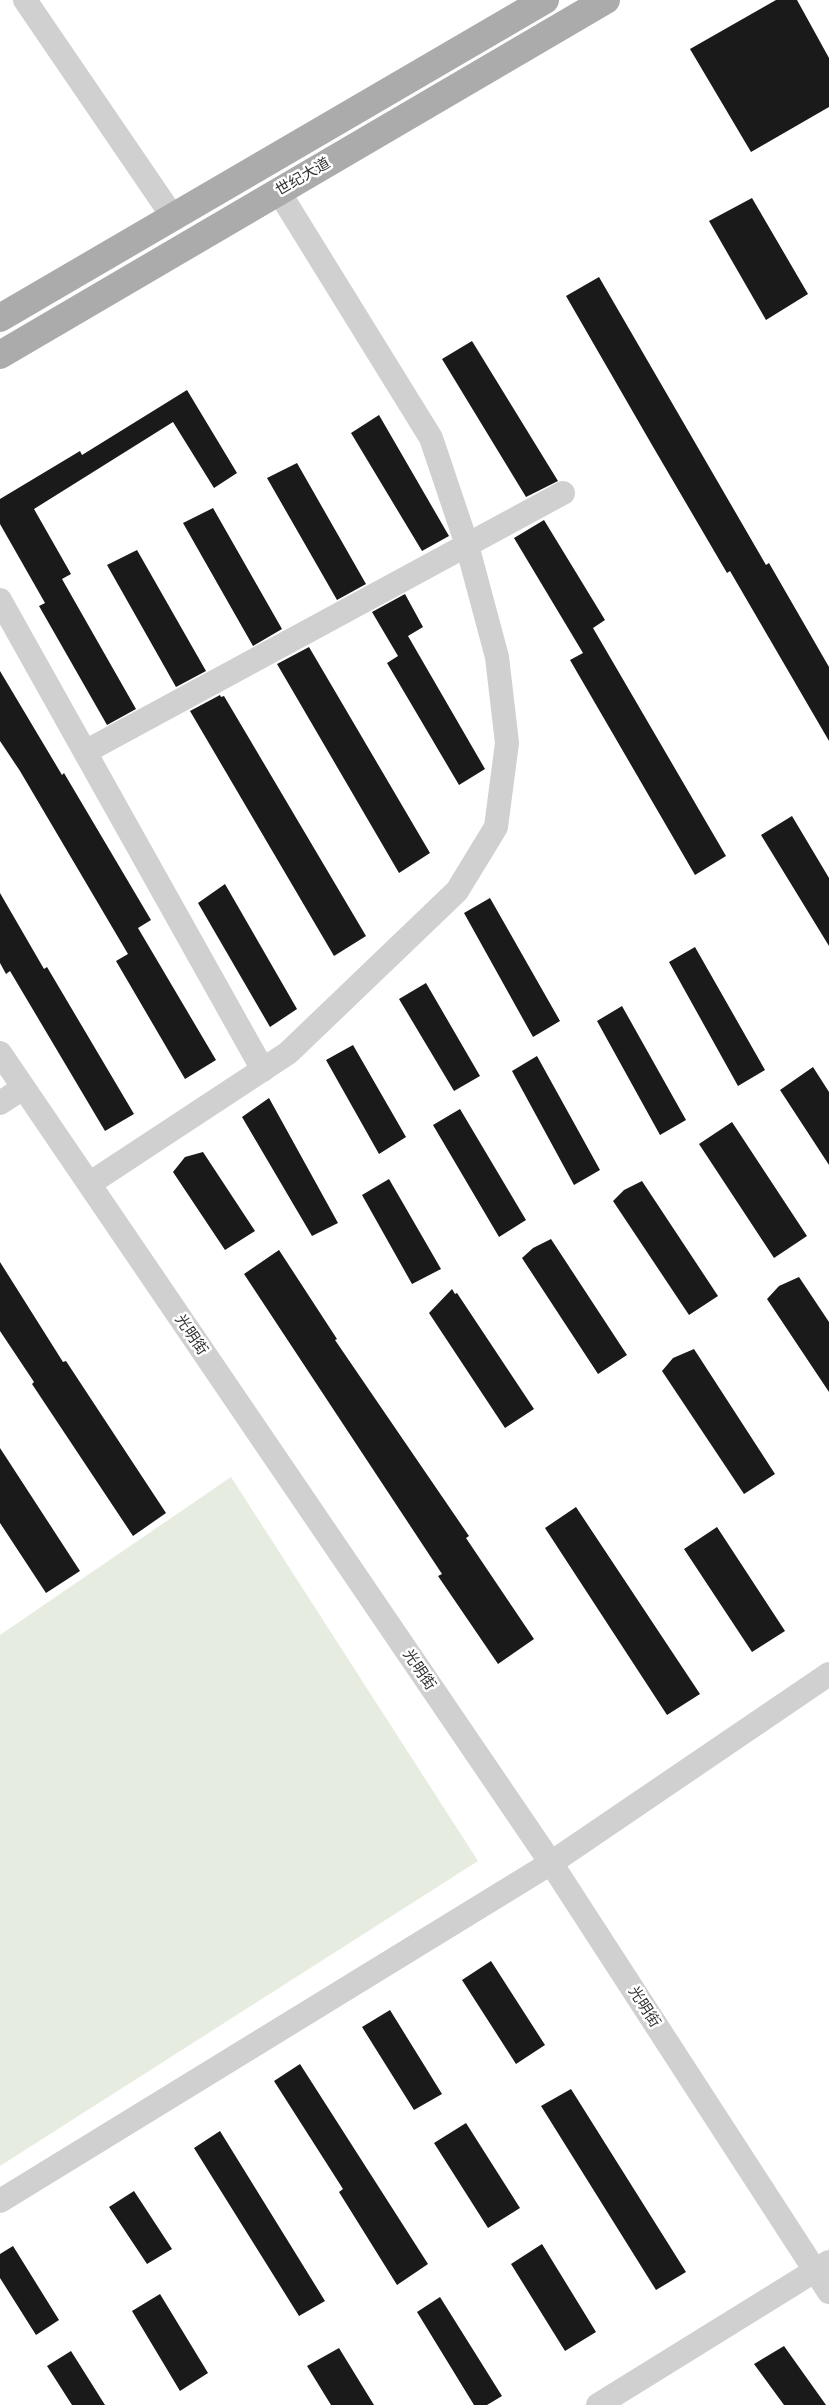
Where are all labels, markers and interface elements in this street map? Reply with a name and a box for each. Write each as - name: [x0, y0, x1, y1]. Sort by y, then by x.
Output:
- street label: 世纪大道: [273, 154, 333, 200]
- street label: 光明街: [171, 1311, 211, 1359]
- street label: 光明街: [399, 1646, 439, 1694]
- street label: 光明街: [624, 1983, 664, 2031]

